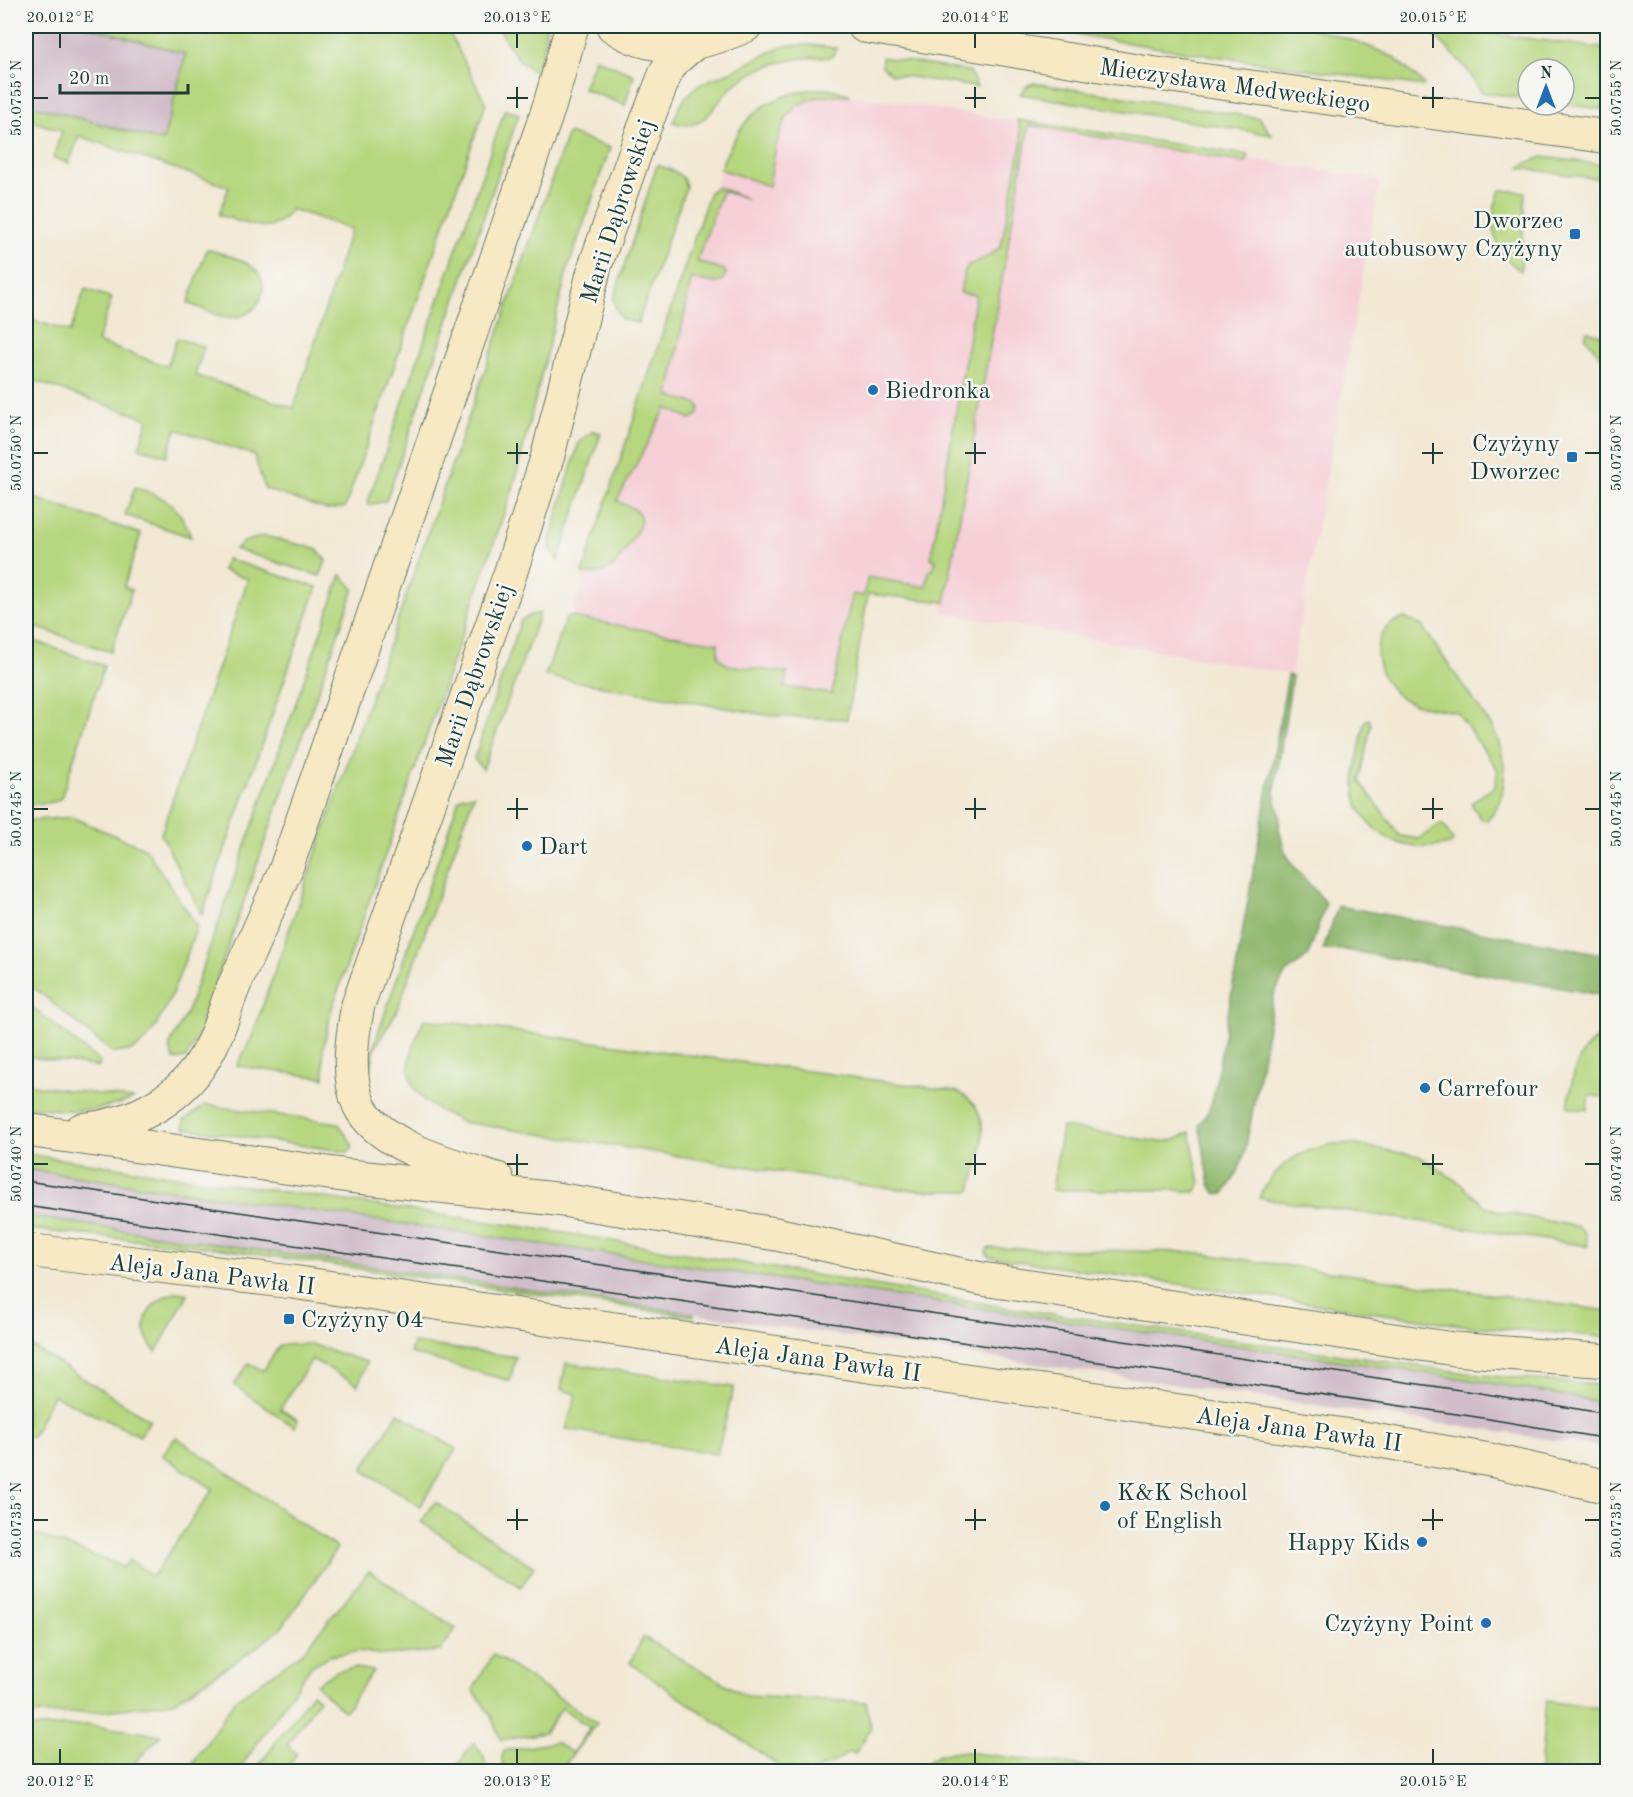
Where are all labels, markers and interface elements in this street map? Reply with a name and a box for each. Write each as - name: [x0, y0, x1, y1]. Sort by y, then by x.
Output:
- text: 20.012°E: [27, 11, 93, 26]
- text: 20.013°E: [484, 11, 550, 26]
- text: 20.014°E: [942, 11, 1008, 26]
- text: 20.015°E: [1400, 11, 1466, 26]
- street label: Mieczysława Medweckiego: [1098, 56, 1372, 118]
- scale bar: [60, 57, 188, 95]
- north arrow: [1516, 57, 1576, 117]
- text: 50.0755°N: [10, 59, 25, 136]
- text: 50.0755°N: [1610, 59, 1625, 136]
- text: N: [1540, 66, 1553, 82]
- text: 20 m: [69, 70, 109, 88]
- street label: Marii Dąbrowskiej: [578, 116, 660, 307]
- place label: Dworzec autobusowy Czyżyny: [1345, 210, 1563, 262]
- marker: Dworzec autobusowy Czyżyny: [1568, 227, 1582, 241]
- place label: Biedronka: [885, 380, 991, 404]
- marker: Biedronka: [866, 383, 880, 397]
- text: 50.0750°N: [10, 414, 25, 491]
- text: 50.0750°N: [1610, 414, 1625, 491]
- place label: Czyżyny Dworzec: [1470, 433, 1560, 485]
- marker: Czyżyny Dworzec: [1565, 450, 1579, 464]
- street label: Marii Dąbrowskiej: [433, 581, 519, 771]
- text: 50.0745°N: [10, 770, 25, 847]
- text: 50.0745°N: [1610, 770, 1625, 847]
- place label: Dart: [539, 836, 588, 860]
- marker: Dart: [520, 839, 534, 853]
- place label: Carrefour: [1437, 1078, 1538, 1102]
- marker: Carrefour: [1418, 1081, 1432, 1095]
- text: 50.0740°N: [10, 1125, 25, 1202]
- text: 50.0740°N: [1610, 1125, 1625, 1202]
- street label: Aleja Jana Pawła II: [107, 1251, 316, 1301]
- place label: Czyżyny 04: [301, 1309, 424, 1333]
- marker: Czyżyny 04: [282, 1312, 296, 1326]
- street label: Aleja Jana Pawła II: [713, 1335, 922, 1387]
- street label: Aleja Jana Pawła II: [1194, 1405, 1403, 1457]
- text: 50.0735°N: [10, 1481, 25, 1558]
- text: 50.0735°N: [1610, 1481, 1625, 1558]
- place label: K&K School of English: [1117, 1482, 1248, 1534]
- marker: K&K School of English: [1098, 1499, 1112, 1513]
- place label: Happy Kids: [1287, 1532, 1410, 1556]
- marker: Happy Kids: [1415, 1535, 1429, 1549]
- place label: Czyżyny Point: [1324, 1613, 1474, 1637]
- marker: Czyżyny Point: [1479, 1616, 1493, 1630]
- text: 20.012°E: [27, 1775, 93, 1790]
- text: 20.013°E: [484, 1775, 550, 1790]
- text: 20.014°E: [942, 1775, 1008, 1790]
- text: 20.015°E: [1400, 1775, 1466, 1790]

